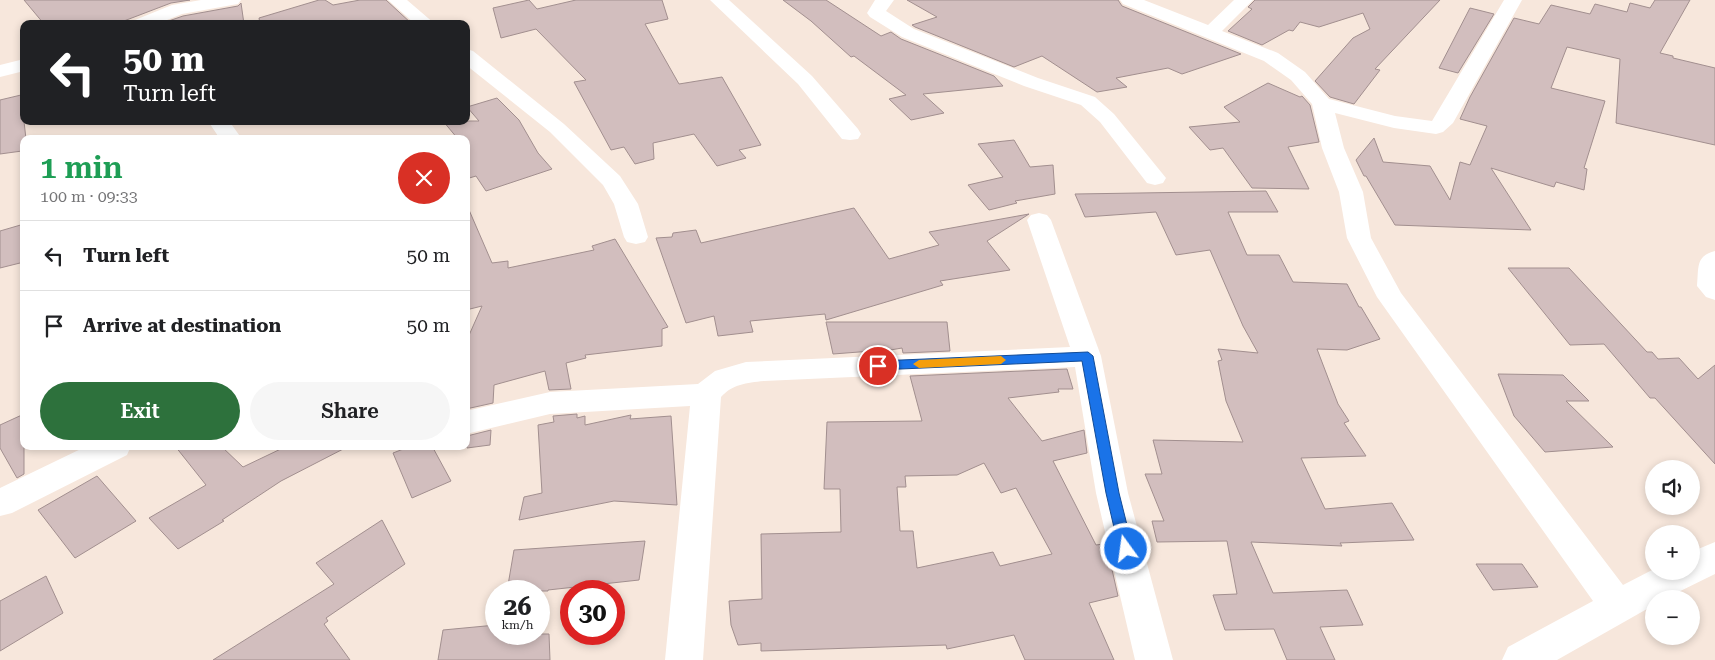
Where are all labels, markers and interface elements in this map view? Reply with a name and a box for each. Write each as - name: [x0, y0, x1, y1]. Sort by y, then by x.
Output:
- text: 50 m: [123, 39, 205, 80]
- icon: left: [40, 40, 105, 105]
- text: Turn left: [123, 81, 216, 106]
- text: 1 min: [40, 150, 123, 185]
- button: close: [398, 152, 450, 204]
- text: 100 m · 09:33: [40, 187, 138, 206]
- icon: left: [40, 242, 68, 270]
- text: Turn left: [83, 244, 169, 267]
- text: 50 m: [407, 244, 450, 267]
- icon: arrive: [40, 312, 68, 340]
- text: Arrive at destination: [83, 314, 281, 337]
- text: 50 m: [407, 314, 450, 337]
- pin: [857, 345, 899, 387]
- icon: arrive: [864, 352, 892, 380]
- button: Exit: [40, 382, 240, 440]
- button: Share: [250, 382, 450, 440]
- map controls: [1645, 460, 1700, 645]
- button: sound: [1645, 460, 1700, 515]
- position arrow: [1099, 522, 1151, 574]
- button: +: [1645, 525, 1700, 580]
- speed limit sign: 30: [560, 580, 625, 645]
- button: −: [1645, 590, 1700, 645]
- text: 26: [503, 592, 532, 621]
- text: km/h: [501, 618, 534, 632]

